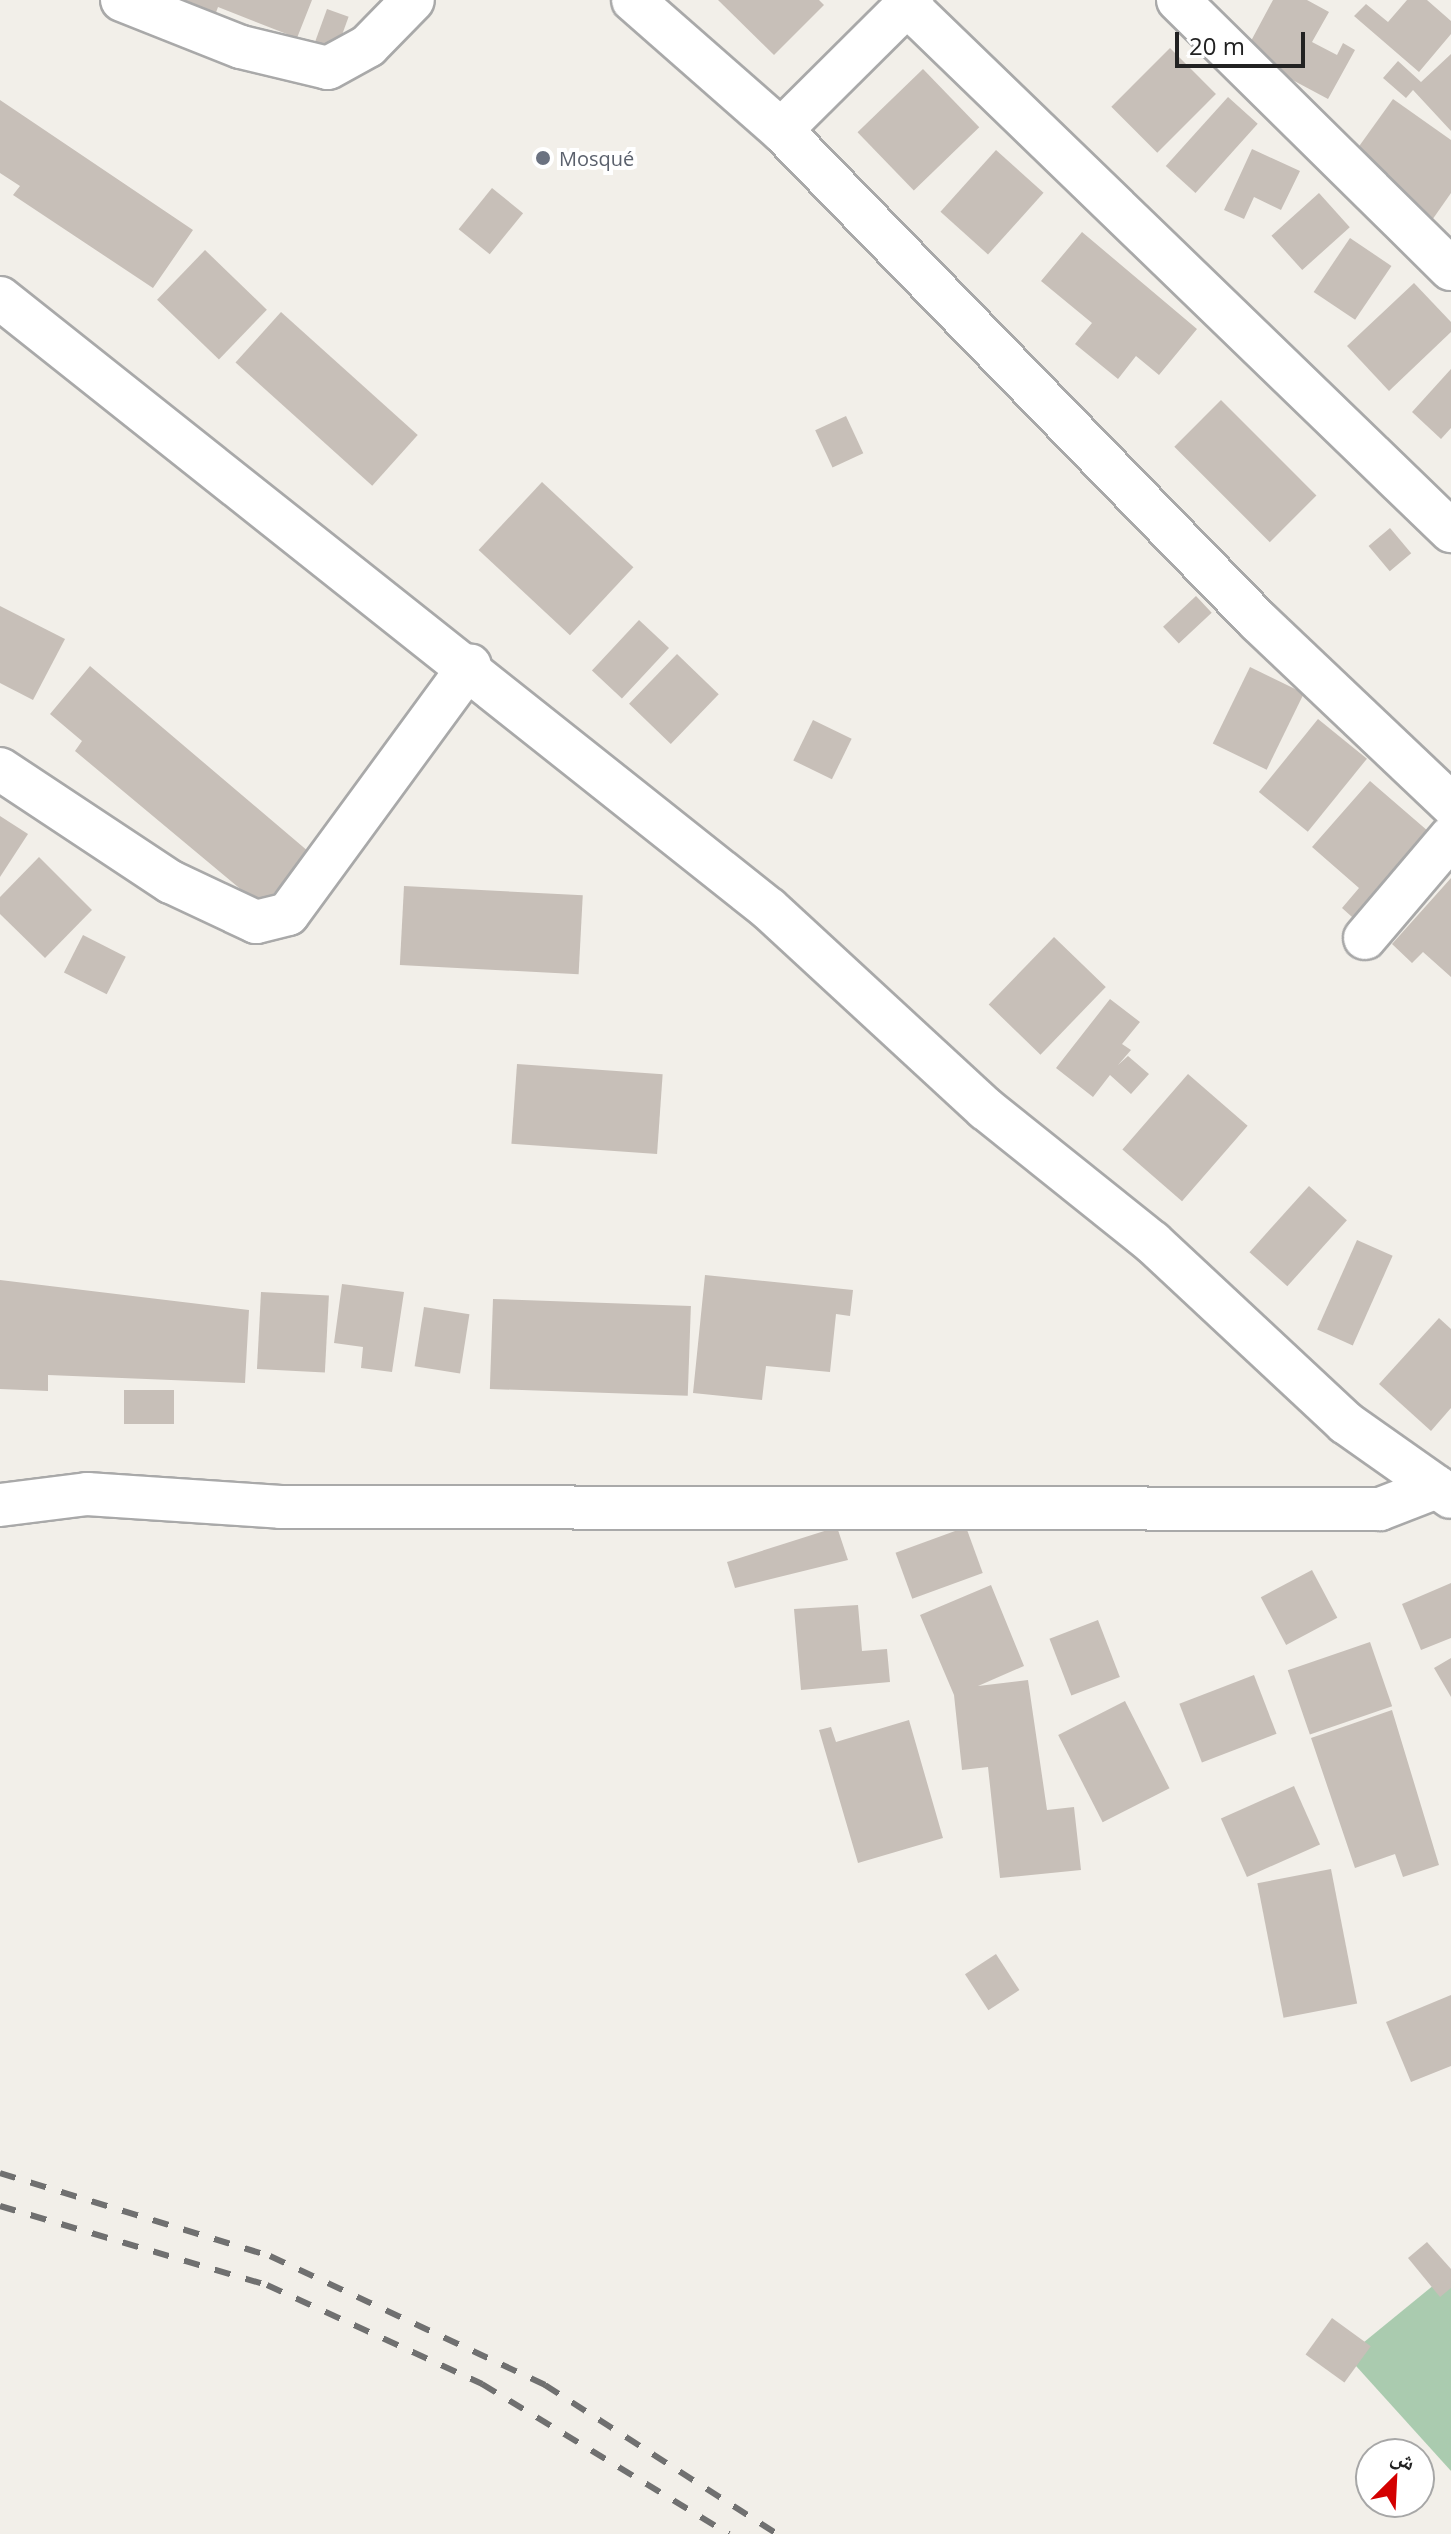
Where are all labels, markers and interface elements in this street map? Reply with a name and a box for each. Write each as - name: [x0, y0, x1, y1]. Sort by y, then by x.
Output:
- scale bar: [1179, 16, 1309, 66]
- text: 20 m: [1189, 29, 1245, 62]
- place label: Mosqué: [559, 146, 634, 170]
- marker: Mosqué: [534, 149, 552, 167]
- north arrow: [1355, 2438, 1435, 2518]
- text: ش: [1387, 2439, 1421, 2476]

